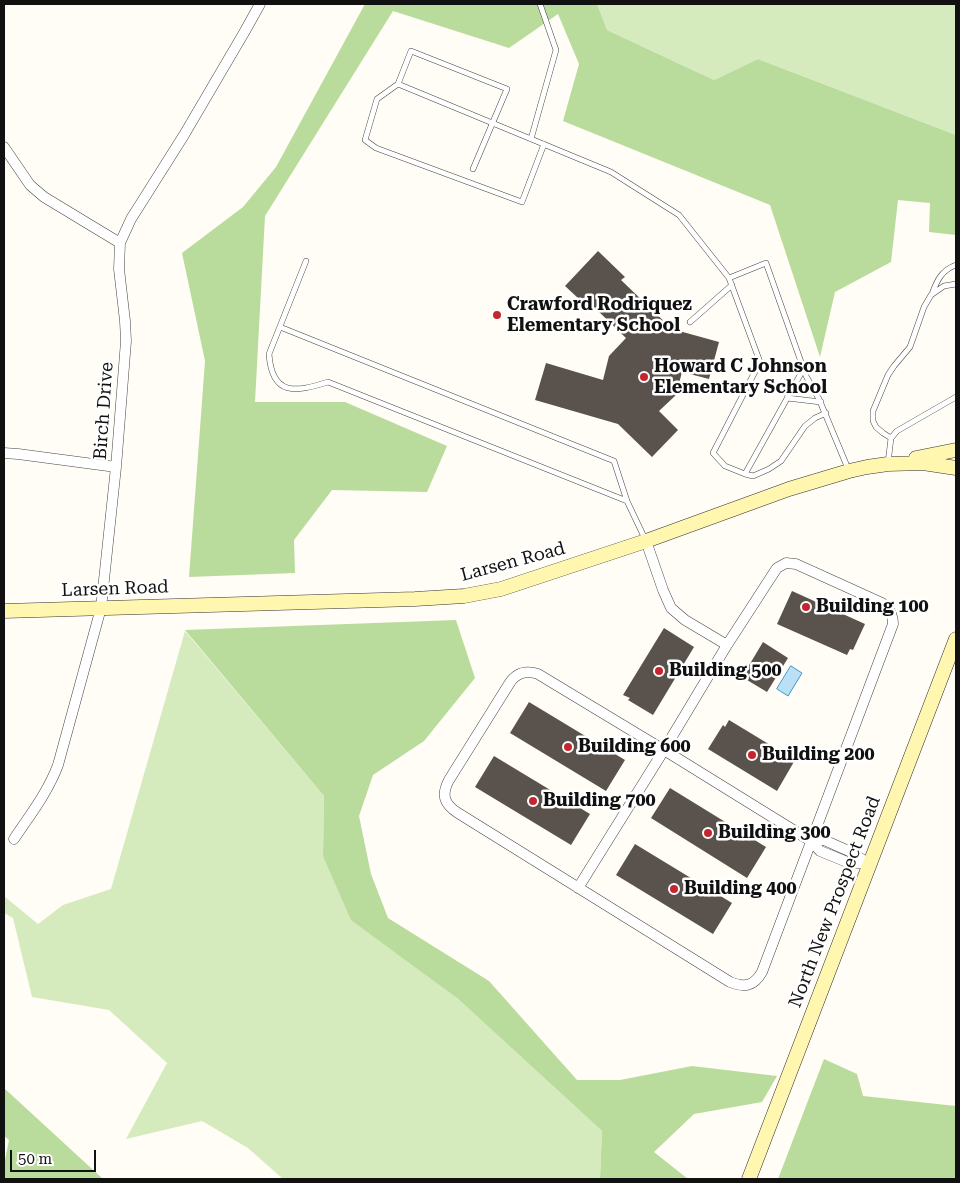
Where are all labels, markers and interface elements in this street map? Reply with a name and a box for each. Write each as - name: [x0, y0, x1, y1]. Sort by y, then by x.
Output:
- place label: Crawford Rodriquez Elementary School: [507, 294, 692, 336]
- marker: Crawford Rodriquez Elementary School: [491, 309, 503, 321]
- place label: Howard C Johnson Elementary School: [654, 356, 827, 398]
- street label: Birch Drive: [90, 361, 118, 461]
- marker: Howard C Johnson Elementary School: [638, 371, 650, 383]
- street label: Larsen Road: [458, 538, 568, 586]
- street label: Larsen Road: [61, 576, 169, 602]
- place label: Building 100: [816, 596, 929, 618]
- marker: Building 100: [800, 601, 812, 613]
- place label: Building 500: [669, 660, 782, 682]
- marker: Building 500: [653, 665, 665, 677]
- place label: Building 600: [578, 736, 691, 758]
- marker: Building 600: [562, 741, 574, 753]
- place label: Building 200: [762, 744, 875, 766]
- marker: Building 200: [746, 749, 758, 761]
- place label: Building 700: [543, 790, 656, 812]
- street label: North New Prospect Road: [785, 793, 885, 1011]
- marker: Building 700: [527, 795, 539, 807]
- place label: Building 300: [718, 822, 831, 844]
- marker: Building 300: [702, 827, 714, 839]
- place label: Building 400: [684, 878, 797, 900]
- marker: Building 400: [668, 883, 680, 895]
- scale bar: [12, 1140, 99, 1172]
- text: 50 m: [18, 1150, 52, 1168]

